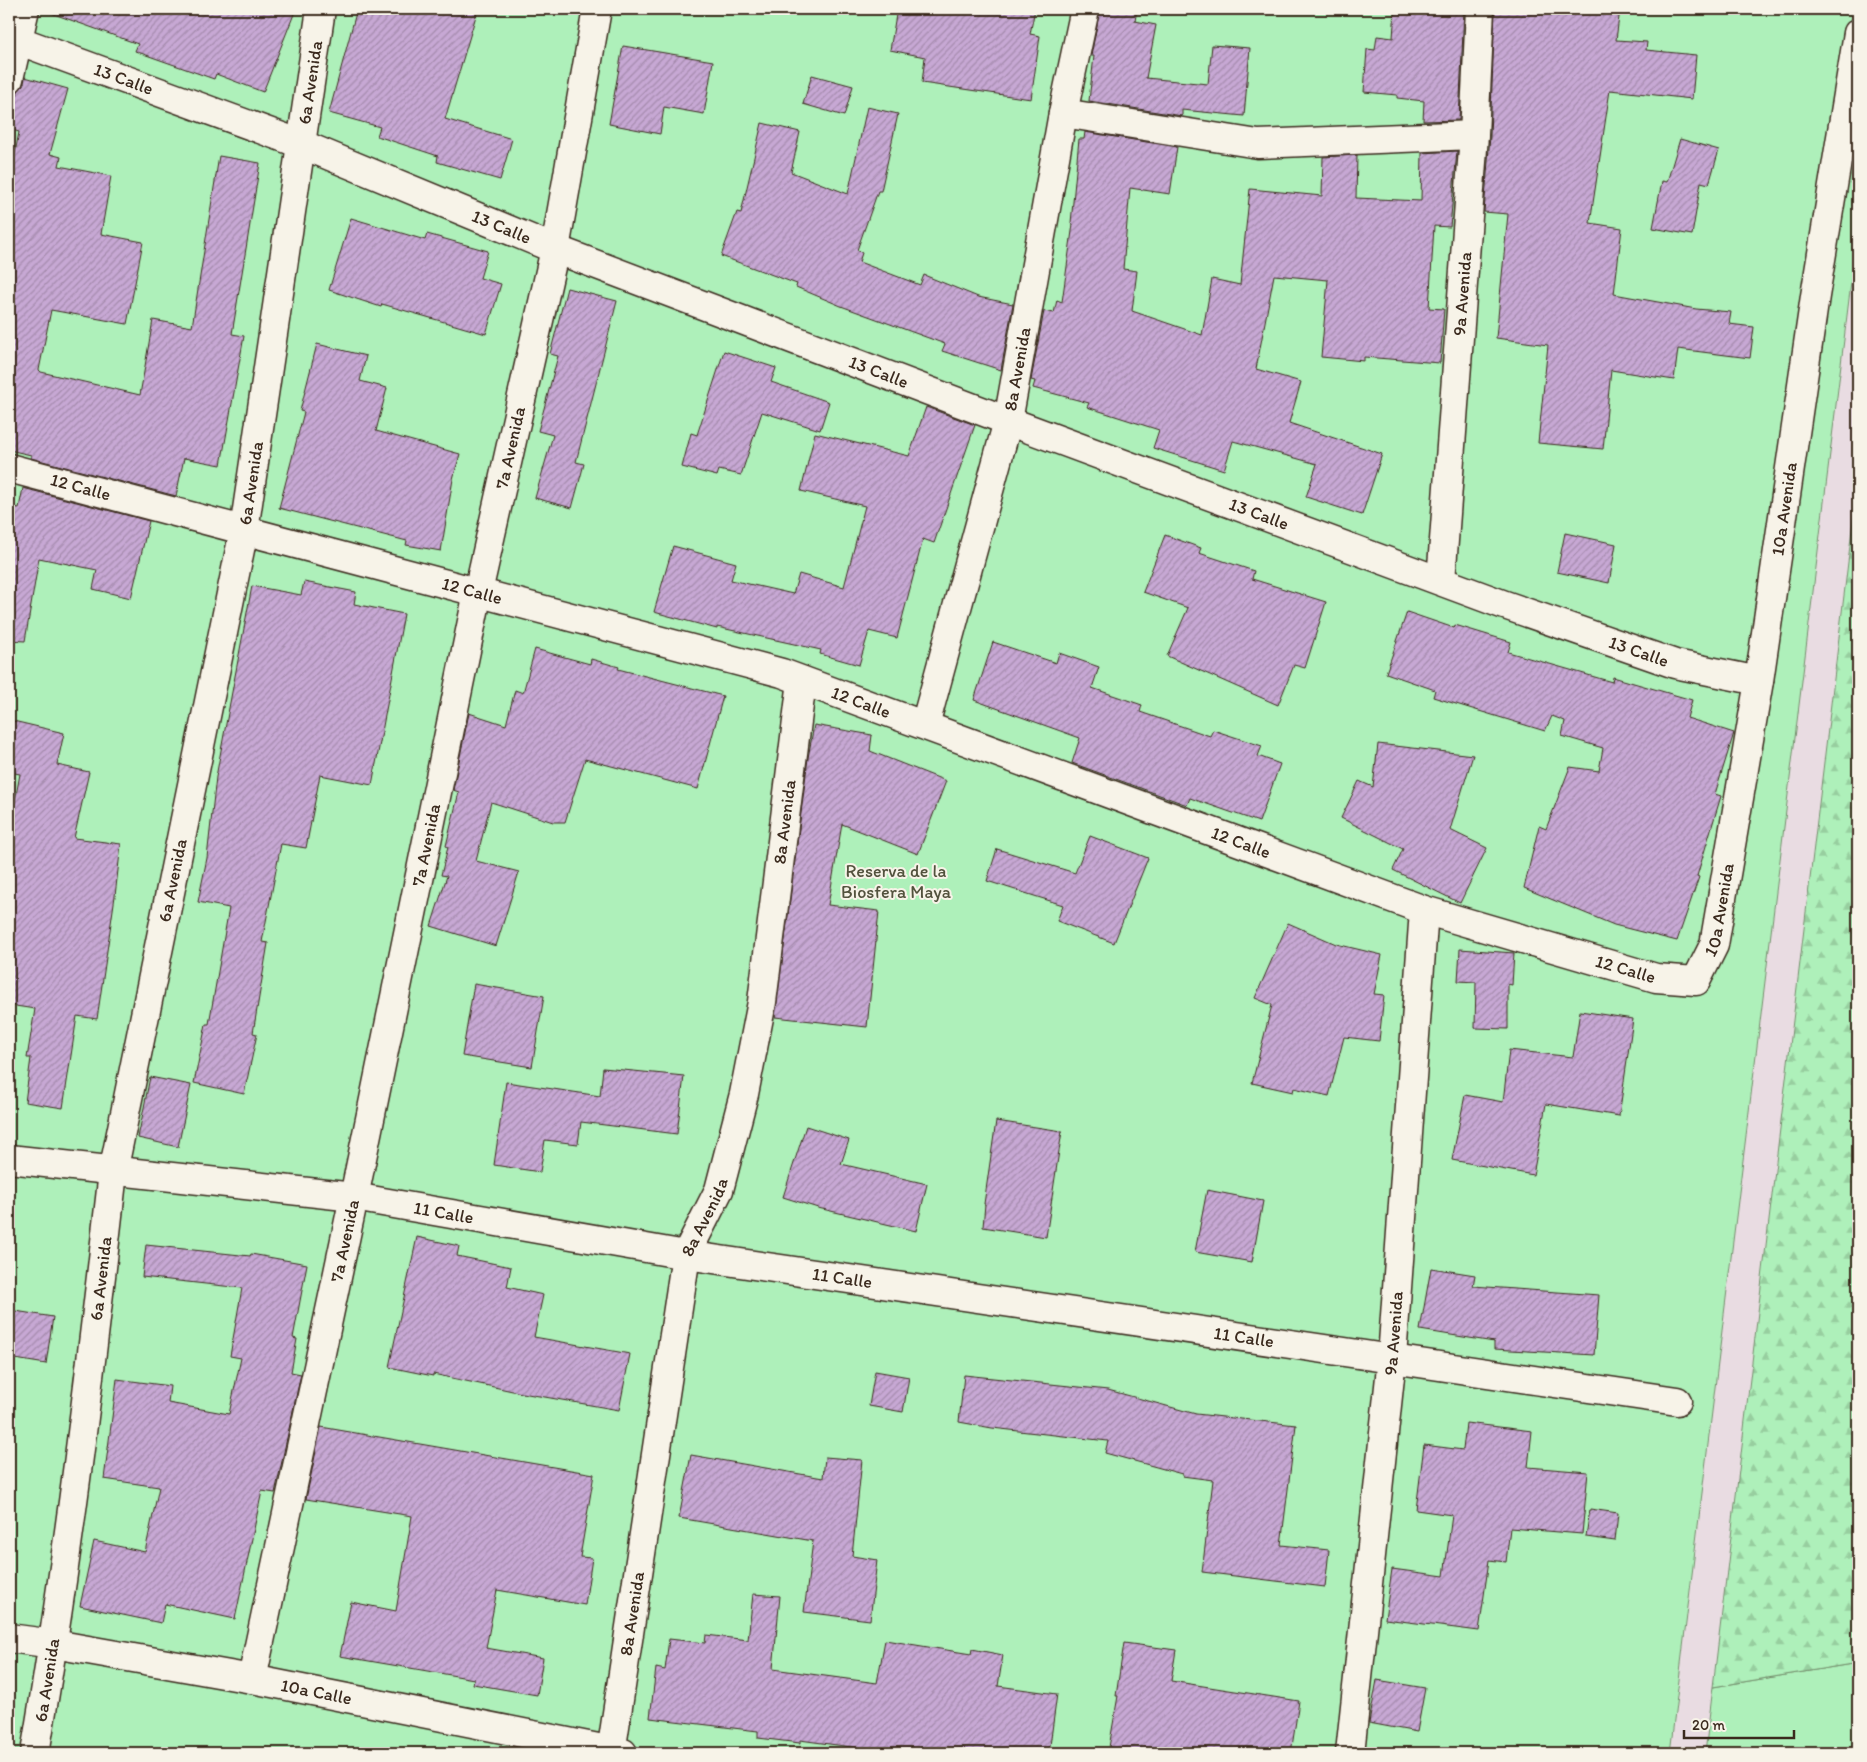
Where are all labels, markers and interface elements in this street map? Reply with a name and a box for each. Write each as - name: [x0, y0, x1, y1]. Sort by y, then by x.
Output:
- street label: 6a Avenida: [293, 38, 327, 126]
- street label: 13 Calle: [91, 58, 156, 100]
- street label: 13 Calle: [469, 205, 534, 249]
- street label: 9a Avenida: [1448, 250, 1476, 337]
- street label: 8a Avenida: [999, 325, 1036, 413]
- street label: 13 Calle: [846, 351, 912, 393]
- street label: 7a Avenida: [490, 404, 530, 491]
- street label: 6a Avenida: [234, 439, 268, 526]
- street label: 10a Avenida: [1766, 460, 1802, 557]
- street label: 12 Calle: [48, 468, 113, 506]
- street label: 13 Calle: [1226, 493, 1292, 535]
- street label: 12 Calle: [439, 572, 505, 609]
- street label: 13 Calle: [1606, 631, 1672, 672]
- street label: 12 Calle: [828, 681, 894, 723]
- street label: 8a Avenida: [768, 778, 801, 865]
- street label: 7a Avenida: [407, 801, 445, 888]
- street label: 12 Calle: [1208, 821, 1274, 863]
- street label: 6a Avenida: [153, 836, 192, 924]
- park label: Reserva de la Biosfera Maya: [841, 860, 952, 903]
- street label: 10a Avenida: [1699, 861, 1739, 960]
- street label: 12 Calle: [1593, 950, 1658, 988]
- street label: 8a Avenida: [676, 1175, 733, 1260]
- street label: 7a Avenida: [325, 1197, 364, 1284]
- street label: 11 Calle: [412, 1197, 475, 1229]
- street label: 6a Avenida: [85, 1235, 117, 1322]
- street label: 11 Calle: [811, 1263, 874, 1293]
- street label: 9a Avenida: [1379, 1290, 1408, 1377]
- street label: 11 Calle: [1212, 1322, 1275, 1352]
- street label: 8a Avenida: [615, 1569, 649, 1657]
- street label: 6a Avenida: [29, 1636, 65, 1724]
- street label: 10a Calle: [279, 1674, 354, 1710]
- scale bar: [1684, 1707, 1794, 1739]
- text: 20 m: [1692, 1716, 1726, 1734]

